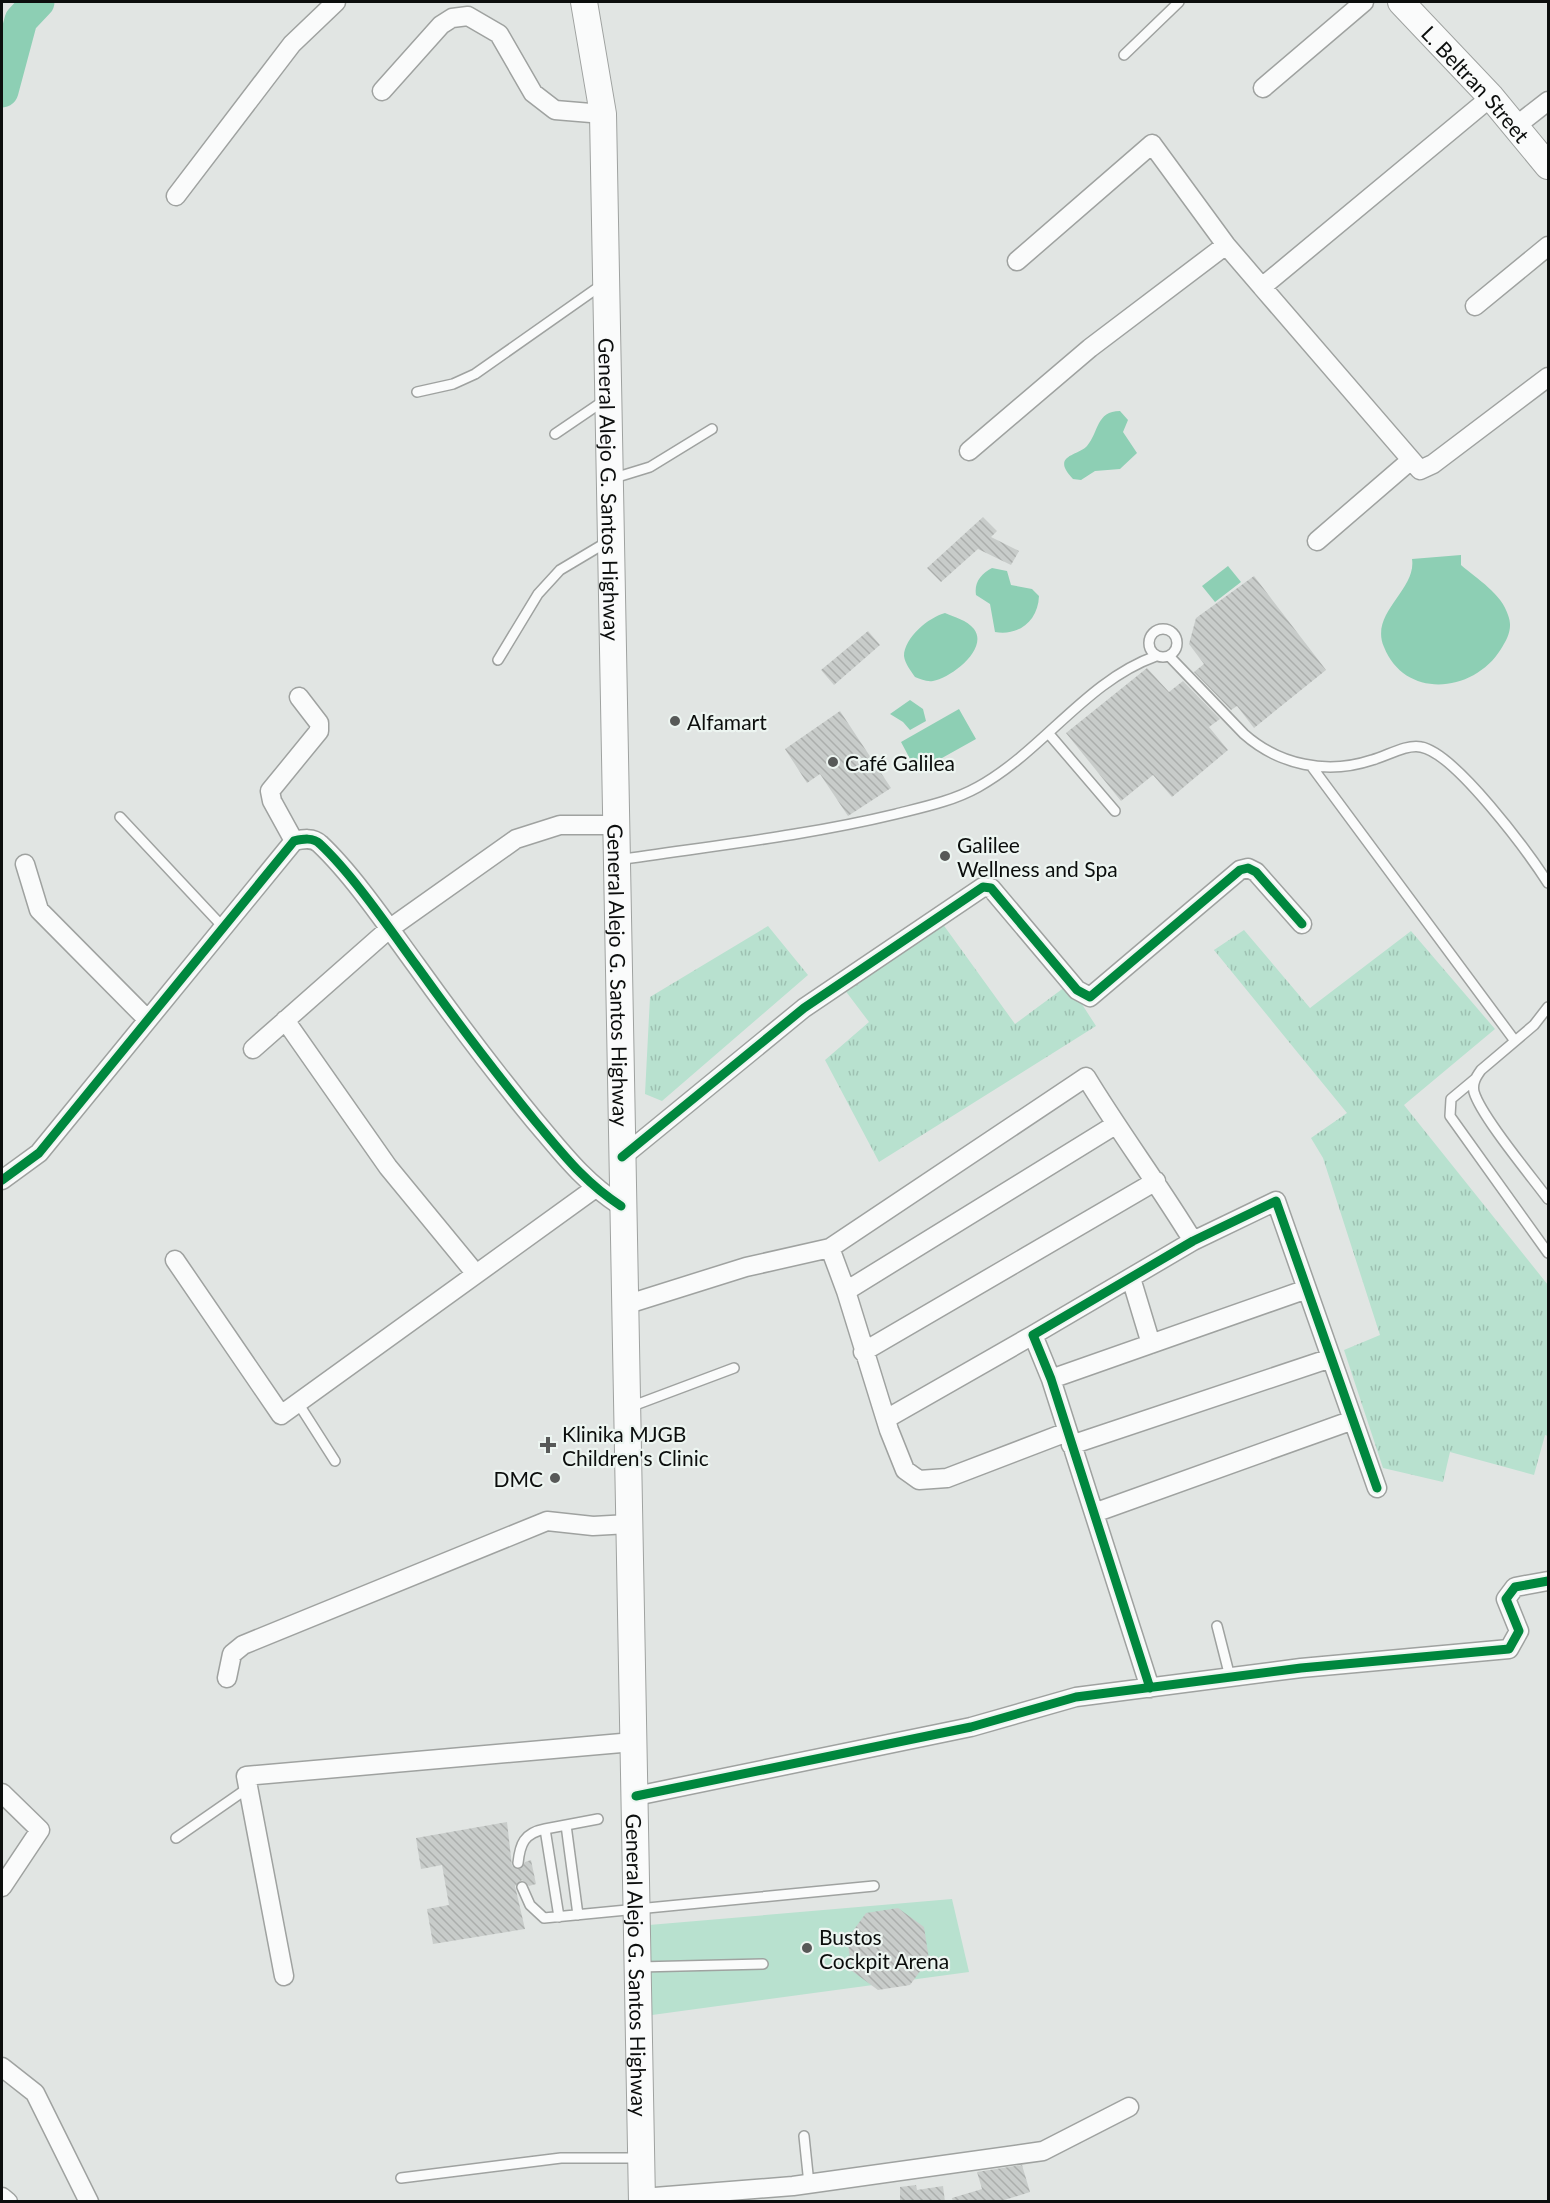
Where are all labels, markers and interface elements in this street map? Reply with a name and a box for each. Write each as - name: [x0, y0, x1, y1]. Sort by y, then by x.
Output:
- street label: L. Beltran Street: [1417, 20, 1536, 147]
- street label: General Alejo G. Santos Highway: [595, 338, 625, 641]
- place label: Alfamart: [687, 709, 767, 734]
- marker: Alfamart: [668, 714, 682, 728]
- place label: Café Galilea: [845, 750, 955, 775]
- marker: Café Galilea: [826, 755, 840, 769]
- street label: General Alejo G. Santos Highway: [604, 823, 634, 1127]
- place label: Galilee Wellness and Spa: [957, 832, 1118, 881]
- marker: Galilee Wellness and Spa: [938, 849, 952, 863]
- place label: Klinika MJGB Children's Clinic: [562, 1421, 709, 1470]
- marker: Klinika MJGB Children's Clinic: [539, 1436, 557, 1454]
- place label: DMC: [494, 1466, 543, 1491]
- marker: DMC: [548, 1471, 562, 1485]
- street label: General Alejo G. Santos Highway: [622, 1813, 653, 2117]
- place label: Bustos Cockpit Arena: [819, 1924, 949, 1973]
- marker: Bustos Cockpit Arena: [800, 1941, 814, 1955]

